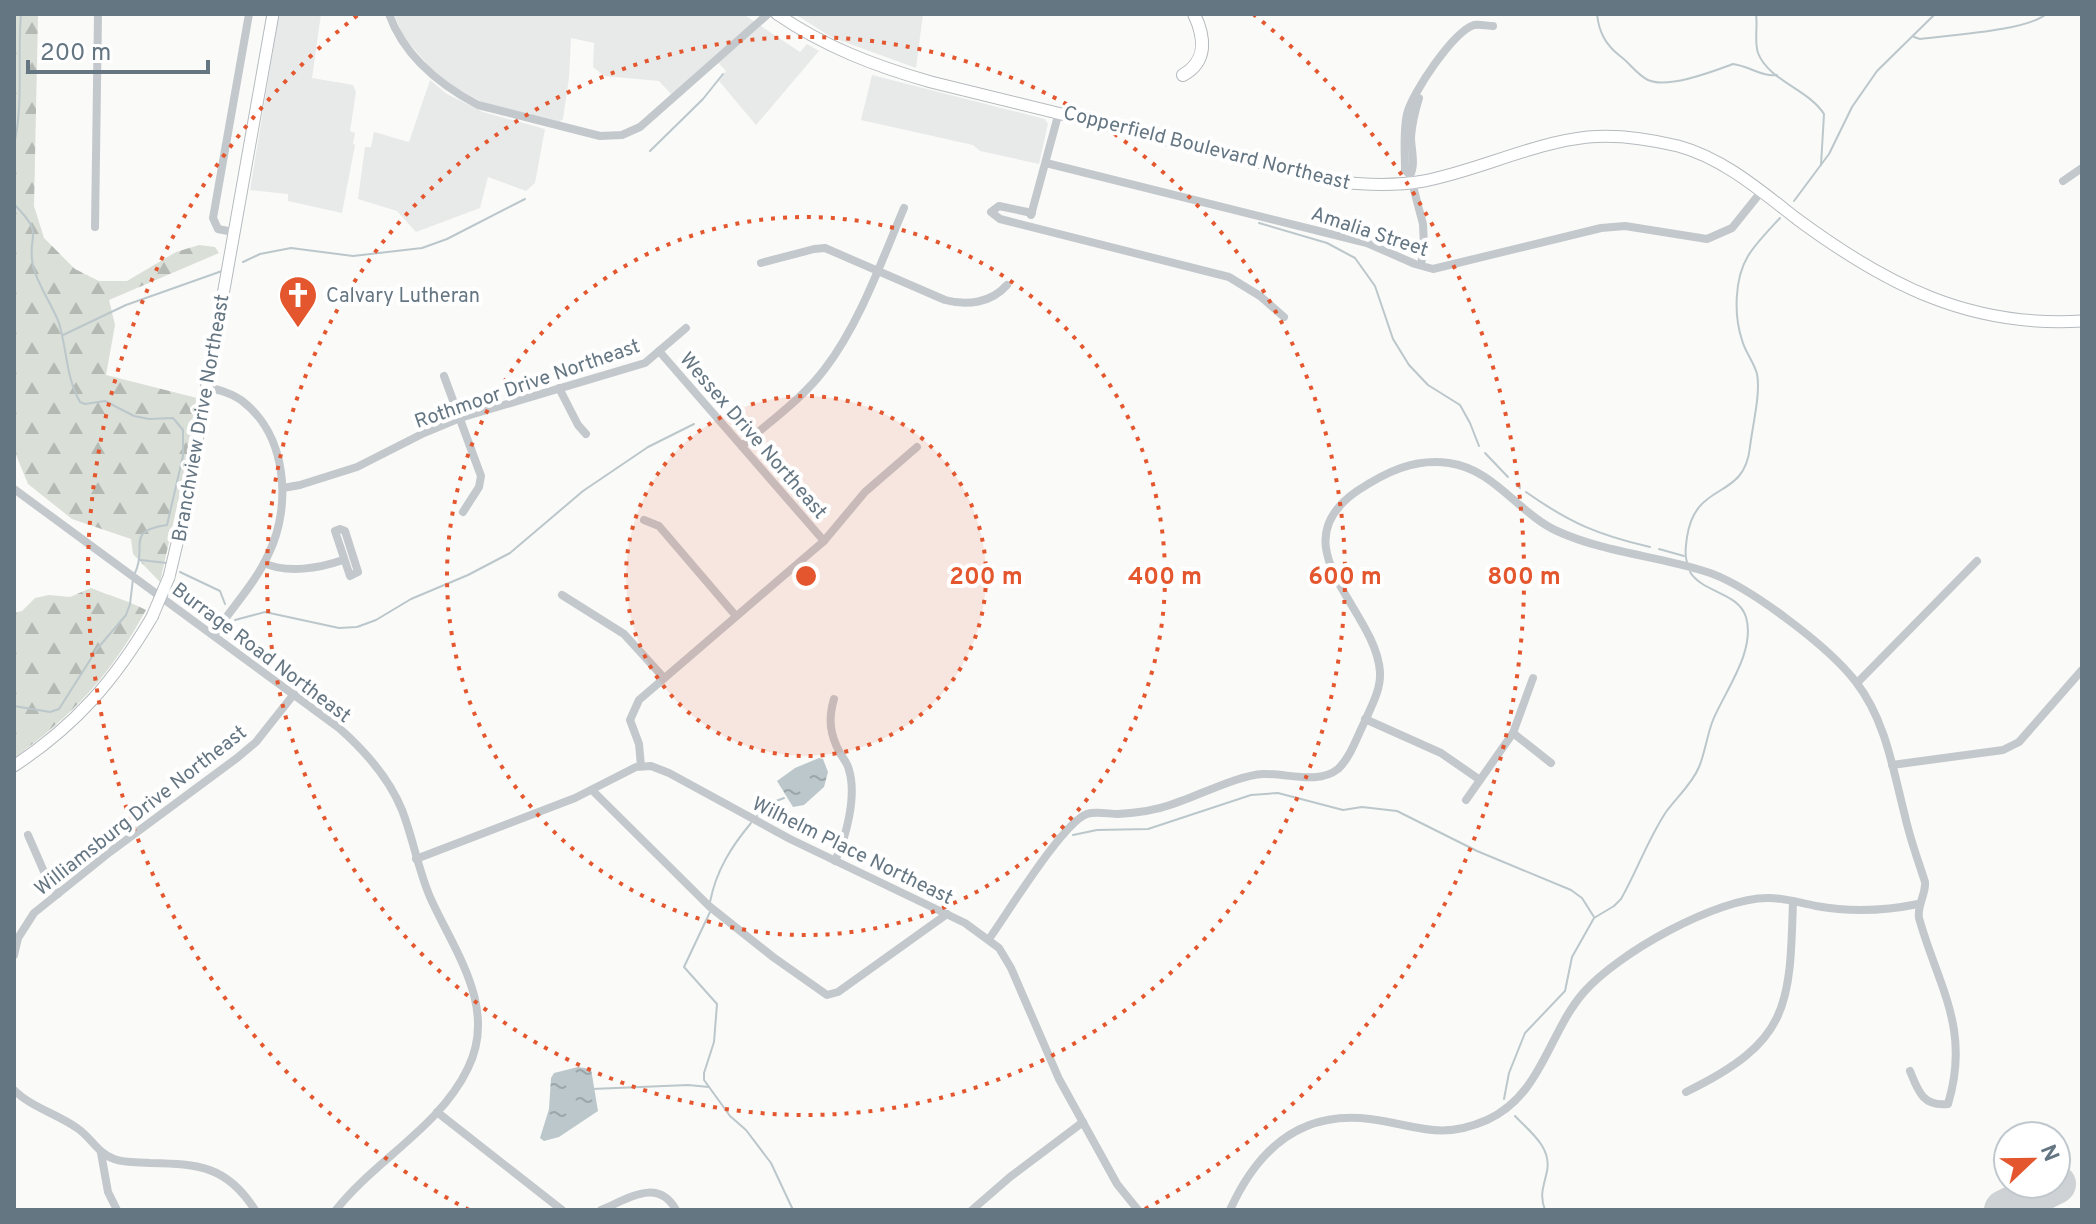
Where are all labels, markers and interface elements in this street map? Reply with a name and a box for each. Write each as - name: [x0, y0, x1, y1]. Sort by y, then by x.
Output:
- scale bar: [28, 24, 208, 74]
- text: 200 m: [40, 39, 111, 69]
- street label: Copperfield Boulevard Northeast: [1060, 101, 1353, 197]
- street label: Amalia Street: [1307, 202, 1431, 264]
- church icon: Calvary Lutheran: [277, 274, 319, 329]
- place label: Calvary Lutheran: [326, 284, 480, 310]
- street label: Branchview Drive Northeast: [167, 292, 237, 544]
- street label: Rothmoor Drive Northeast: [411, 334, 644, 436]
- street label: Wessex Drive Northeast: [673, 347, 832, 525]
- centre of rings: [792, 562, 820, 590]
- text: 200 m: [949, 563, 1023, 593]
- text: 400 m: [1128, 563, 1202, 593]
- text: 600 m: [1308, 563, 1382, 593]
- text: 800 m: [1487, 563, 1561, 593]
- street label: Burrage Road Northeast: [166, 578, 356, 730]
- street label: Williamsburg Drive Northeast: [30, 721, 253, 903]
- street label: Wilhelm Place Northeast: [747, 792, 957, 912]
- north arrow: [1992, 1120, 2072, 1200]
- text: N: [2033, 1141, 2064, 1166]

